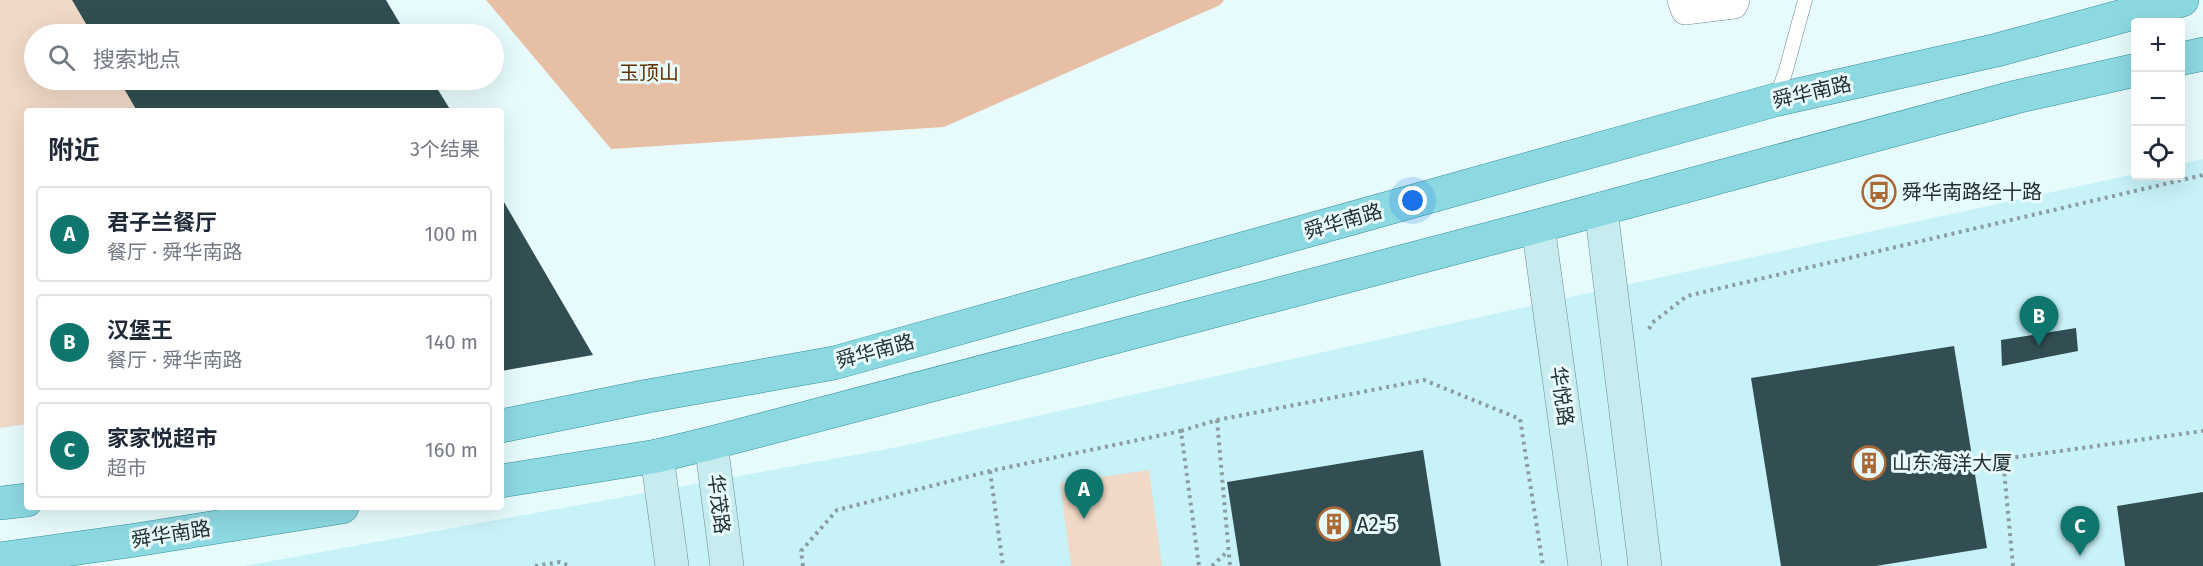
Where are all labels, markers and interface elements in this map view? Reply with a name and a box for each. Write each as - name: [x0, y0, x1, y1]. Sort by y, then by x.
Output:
- map controls: [2131, 18, 2185, 180]
- button: +: [2131, 18, 2185, 72]
- search box: [24, 24, 504, 90]
- icon: search: [45, 41, 78, 74]
- text: 搜索地点: [93, 46, 181, 73]
- park label: 玉顶山: [619, 61, 679, 85]
- street label: 舜华南路: [1770, 71, 1854, 113]
- button: −: [2131, 72, 2185, 126]
- button: locate: [2131, 126, 2185, 180]
- text: 附近: [48, 135, 100, 166]
- text: 3个结果: [410, 137, 480, 161]
- bus stop icon: 舜华南路经十路: [1861, 174, 1897, 210]
- place label: 舜华南路经十路: [1902, 180, 2042, 204]
- your location: [1398, 186, 1427, 215]
- street label: 舜华南路: [1301, 198, 1385, 244]
- text: 君子兰餐厅: [107, 209, 217, 236]
- text: A: [64, 222, 75, 246]
- text: 100 m: [425, 222, 478, 246]
- text: 餐厅 · 舜华南路: [107, 240, 242, 264]
- pin: B: [2020, 296, 2058, 346]
- text: 汉堡王: [107, 317, 173, 344]
- street label: 舜华南路: [833, 329, 917, 373]
- text: B: [63, 330, 76, 354]
- text: 140 m: [425, 330, 478, 354]
- text: 餐厅 · 舜华南路: [107, 348, 242, 372]
- street label: 华悦路: [1546, 365, 1578, 427]
- text: 家家悦超市: [107, 425, 217, 452]
- text: C: [64, 438, 75, 462]
- text: 160 m: [425, 438, 478, 462]
- building icon: 山东海洋大厦: [1851, 445, 1887, 481]
- place label: 山东海洋大厦: [1892, 451, 2012, 475]
- text: 超市: [107, 456, 147, 480]
- pin: A: [1064, 470, 1104, 519]
- street label: 华茂路: [703, 473, 735, 535]
- building icon: A2-5: [1316, 506, 1352, 542]
- pin: C: [2060, 506, 2100, 556]
- place label: A2-5: [1357, 512, 1396, 536]
- street label: 舜华南路: [130, 516, 212, 552]

